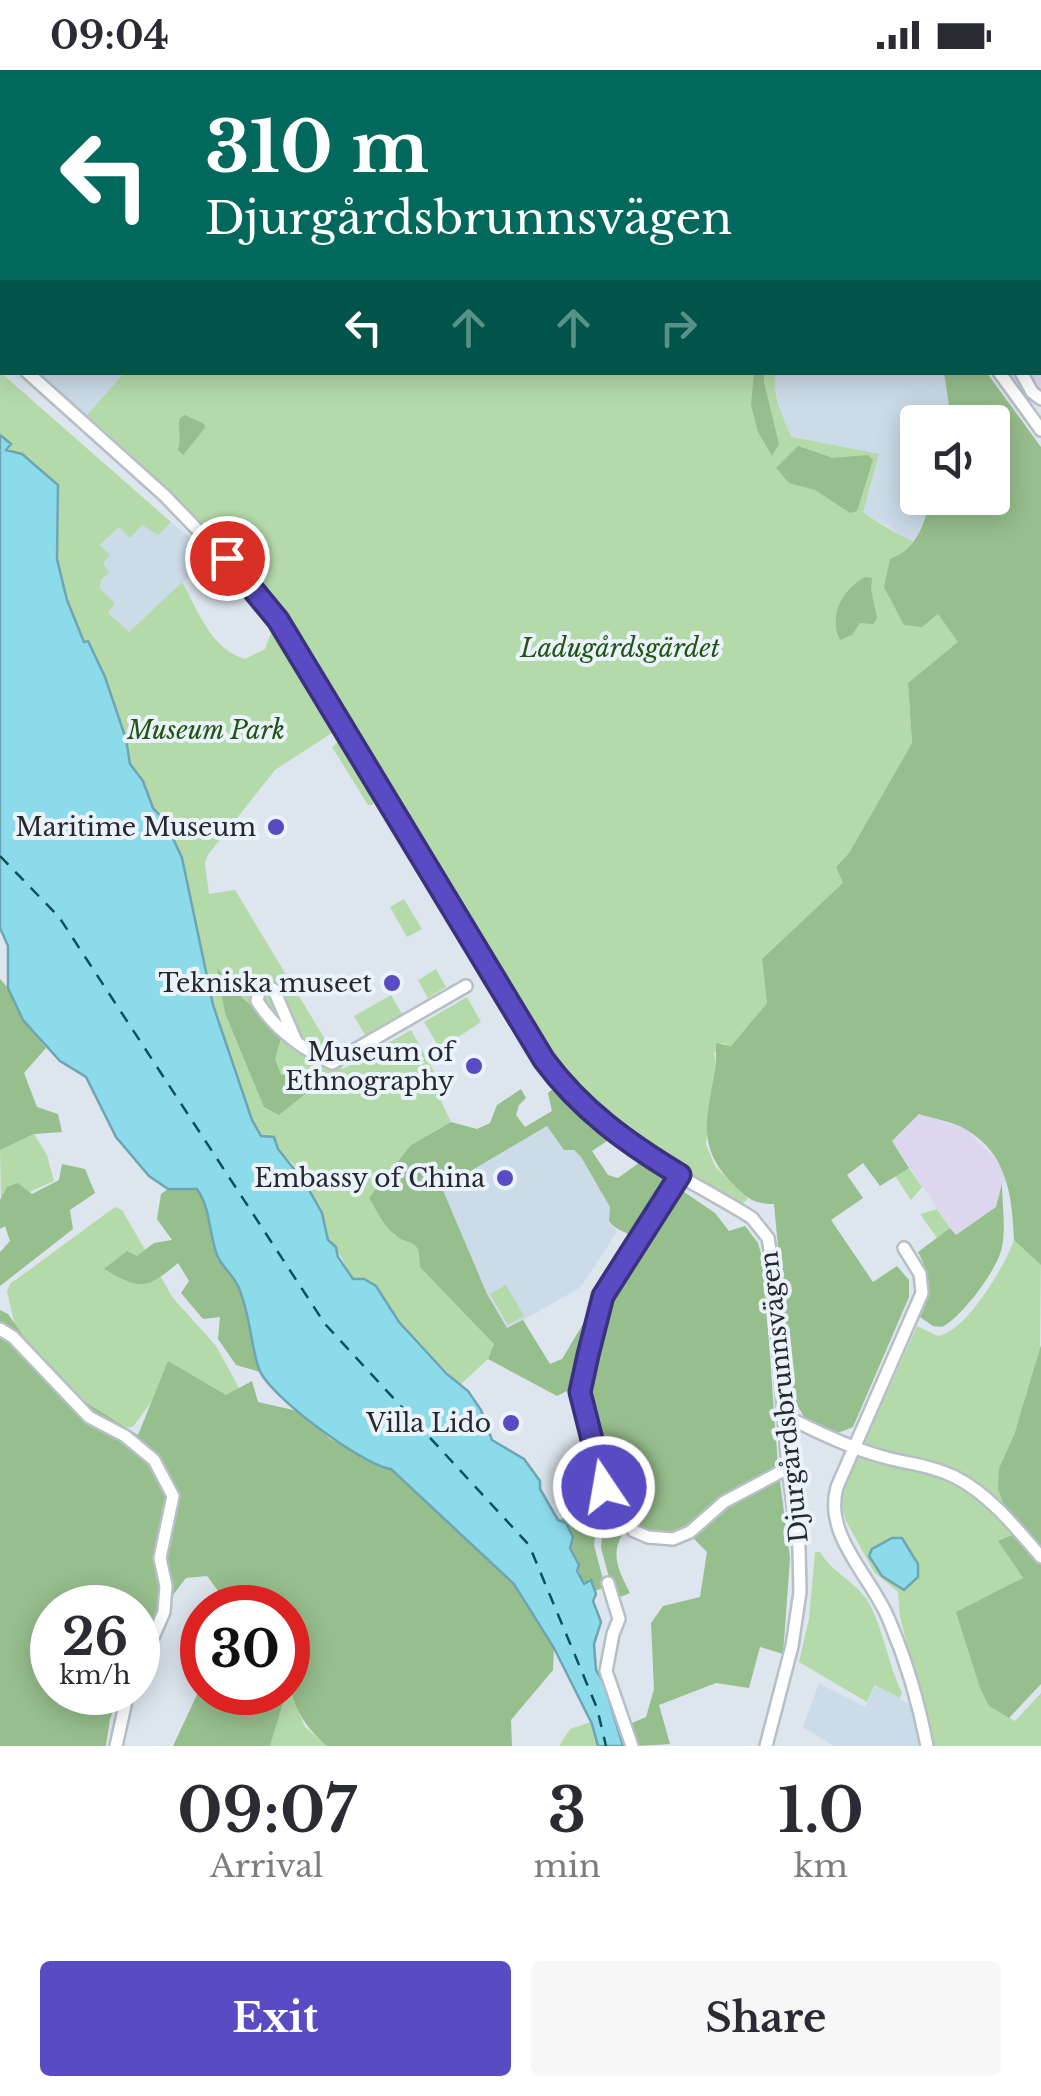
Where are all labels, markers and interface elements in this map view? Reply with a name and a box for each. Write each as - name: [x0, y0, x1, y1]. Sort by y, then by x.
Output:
- text: 09:04: [50, 12, 169, 59]
- text: 310 m: [205, 104, 429, 191]
- icon: left: [40, 110, 170, 240]
- text: Djurgårdsbrunnsvägen: [205, 190, 732, 246]
- icon: left: [336, 300, 391, 355]
- icon: ahead: [441, 300, 496, 355]
- icon: ahead: [546, 300, 601, 355]
- icon: right: [651, 300, 706, 355]
- map controls: [900, 405, 1010, 515]
- button: sound: [900, 405, 1010, 515]
- pin: [185, 516, 270, 601]
- icon: arrive: [200, 531, 255, 586]
- park label: Ladugårdsgärdet: [519, 633, 720, 664]
- park label: Museum Park: [126, 715, 285, 746]
- place label: Maritime Museum: [15, 812, 256, 843]
- marker: Maritime Museum: [265, 816, 287, 838]
- place label: Tekniska museet: [159, 968, 373, 999]
- marker: Tekniska museet: [381, 972, 403, 994]
- place label: Museum of Ethnography: [285, 1037, 457, 1097]
- marker: Museum of Ethnography: [463, 1055, 485, 1077]
- place label: Embassy of China: [254, 1163, 485, 1194]
- marker: Embassy of China: [494, 1167, 516, 1189]
- street label: Djurgårdsbrunnsvägen: [753, 1250, 815, 1544]
- place label: Villa Lido: [365, 1408, 491, 1439]
- marker: Villa Lido: [500, 1412, 522, 1434]
- position arrow: [552, 1435, 656, 1539]
- speed limit sign: 30: [180, 1585, 310, 1715]
- text: 26: [62, 1606, 128, 1669]
- text: km/h: [60, 1660, 130, 1691]
- text: 09:07: [177, 1774, 356, 1848]
- text: 3: [548, 1774, 586, 1848]
- text: 1.0: [778, 1774, 864, 1848]
- text: Arrival: [210, 1846, 323, 1886]
- text: min: [533, 1846, 601, 1886]
- text: km: [794, 1846, 848, 1886]
- button: Exit: [40, 1961, 511, 2076]
- button: Share: [531, 1961, 1001, 2076]

